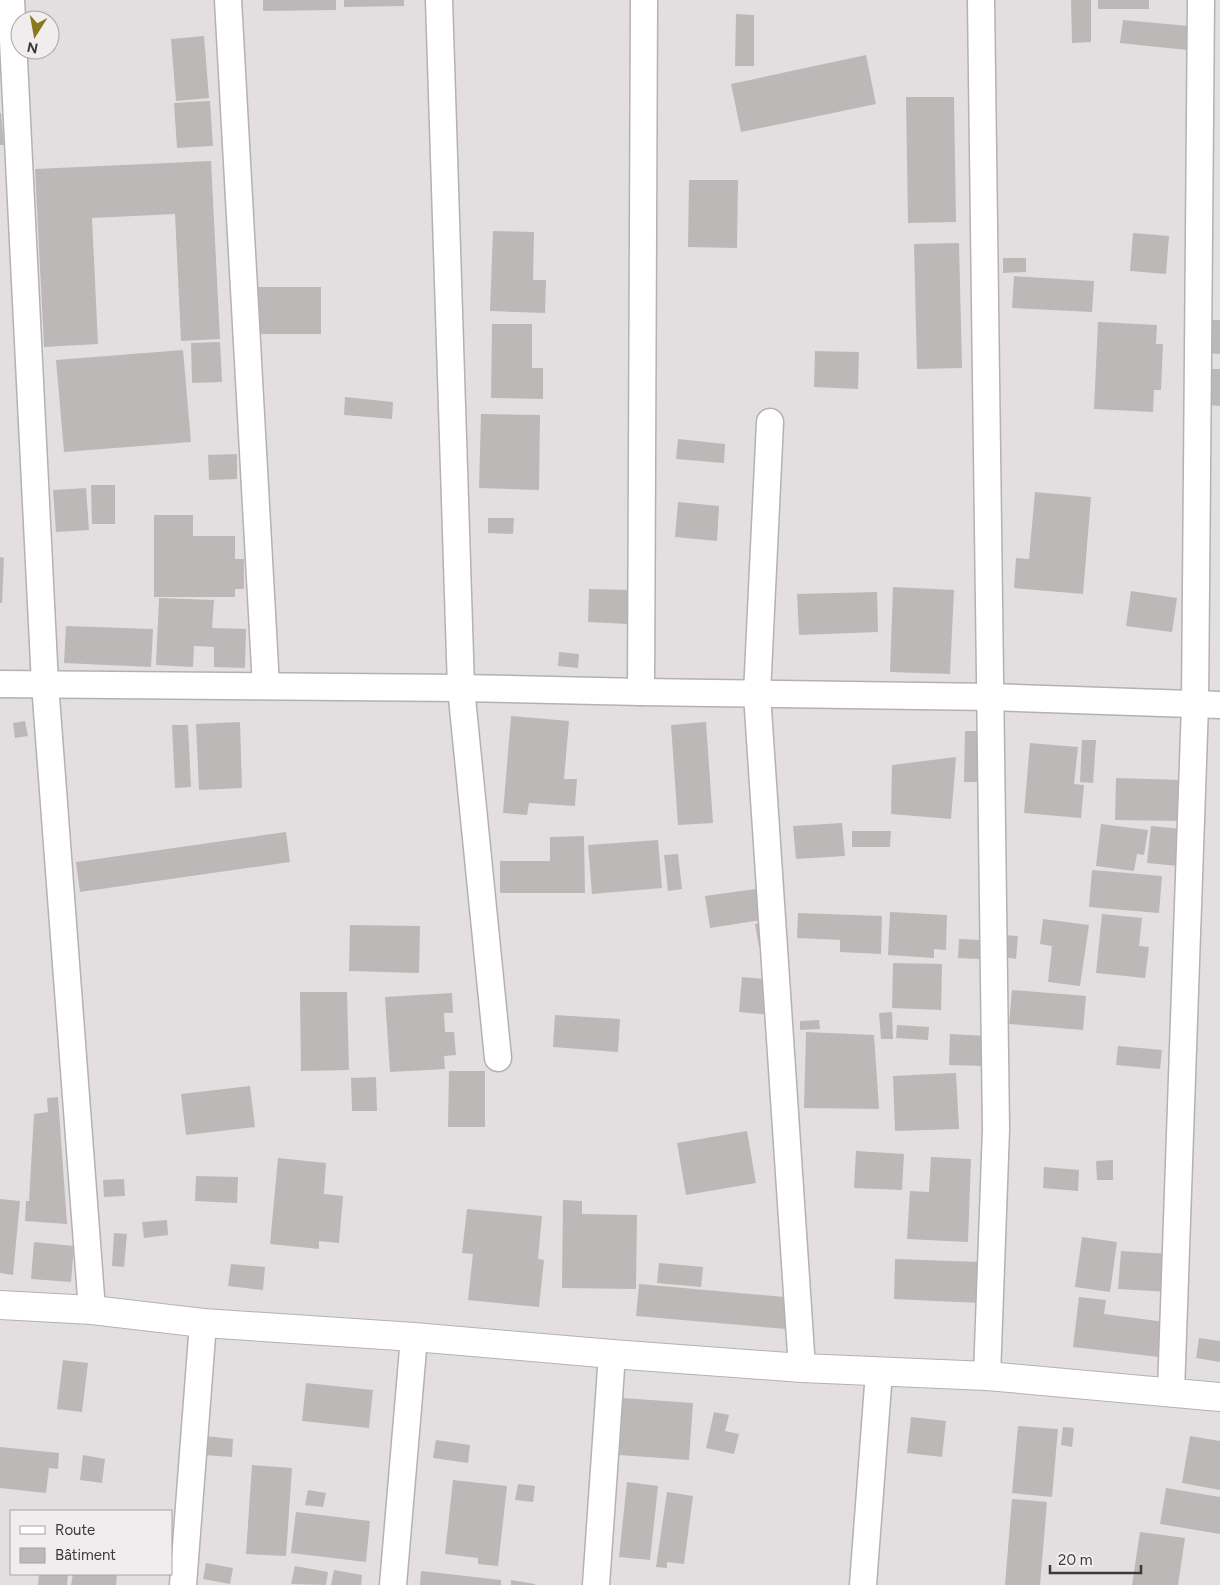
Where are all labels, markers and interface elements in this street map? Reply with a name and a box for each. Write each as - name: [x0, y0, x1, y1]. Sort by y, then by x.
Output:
- north arrow: [10, 10, 60, 60]
- text: N: [26, 38, 40, 57]
- legend: [10, 1510, 172, 1575]
- text: Route: [55, 1521, 95, 1539]
- scale bar: [1050, 1542, 1141, 1574]
- text: Bâtiment: [55, 1546, 116, 1564]
- text: 20 m: [1058, 1551, 1092, 1569]

